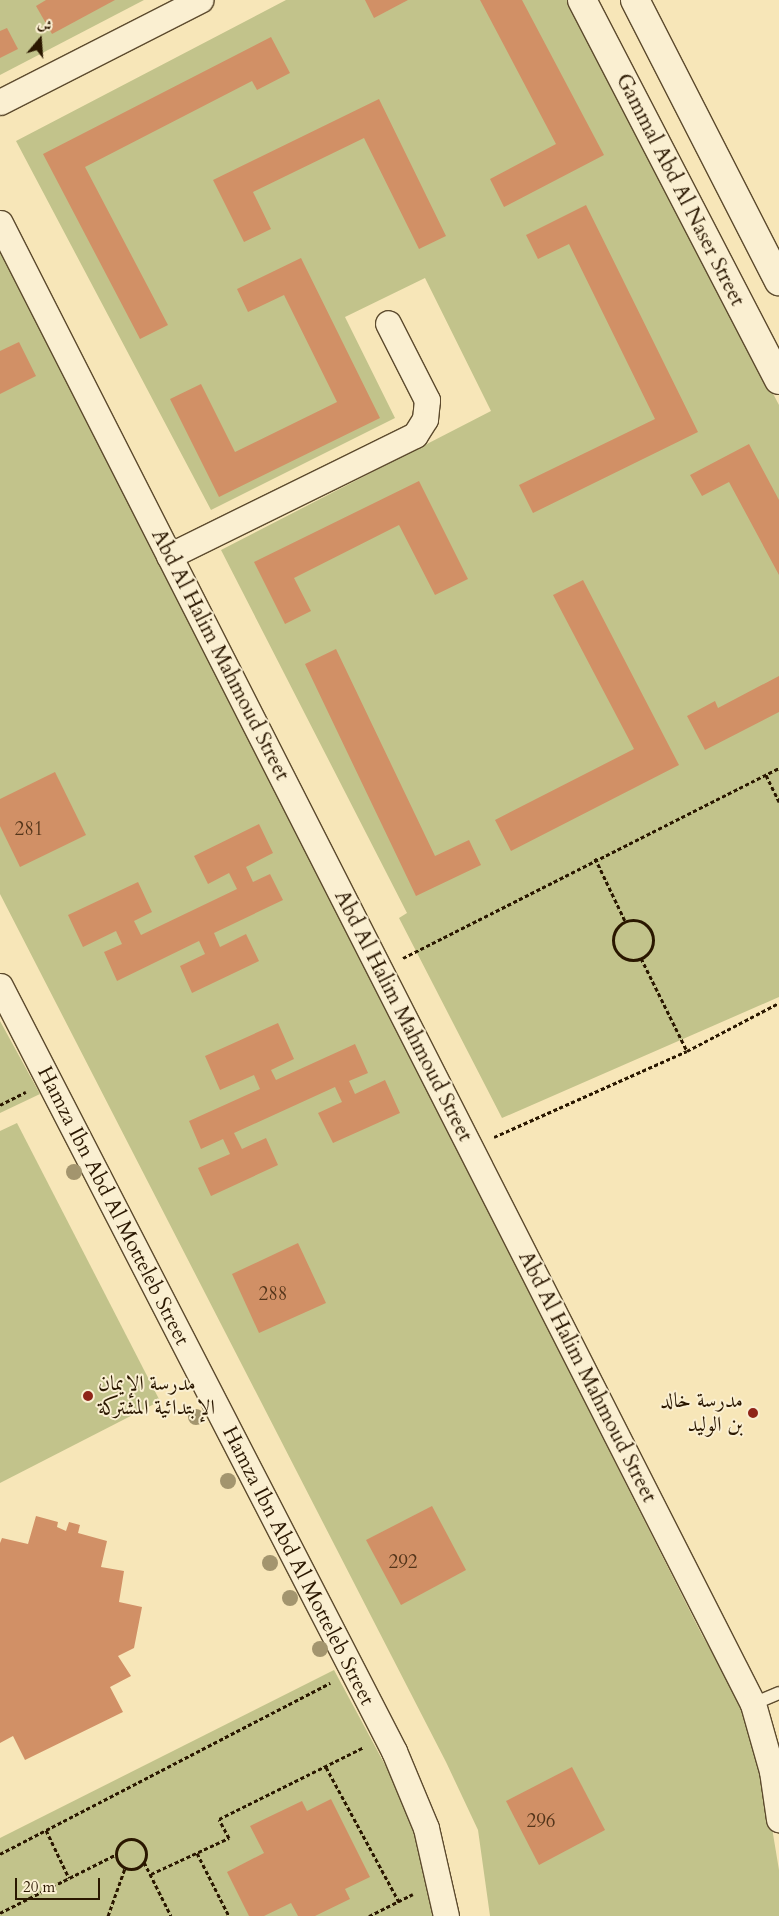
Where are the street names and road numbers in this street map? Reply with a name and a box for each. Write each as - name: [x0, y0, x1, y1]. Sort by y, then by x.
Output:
- street label: Gammal Abd Al Naser Street: [610, 70, 750, 310]
- street label: Abd Al Halim Mahmoud Street: [146, 525, 294, 785]
- street label: Abd Al Halim Mahmoud Street: [329, 886, 477, 1146]
- street label: Hamza Ibn Abd Al Motteleb Street: [31, 1062, 195, 1350]
- street label: Abd Al Halim Mahmoud Street: [513, 1247, 661, 1507]
- street label: Hamza Ibn Abd Al Motteleb Street: [216, 1422, 380, 1710]

